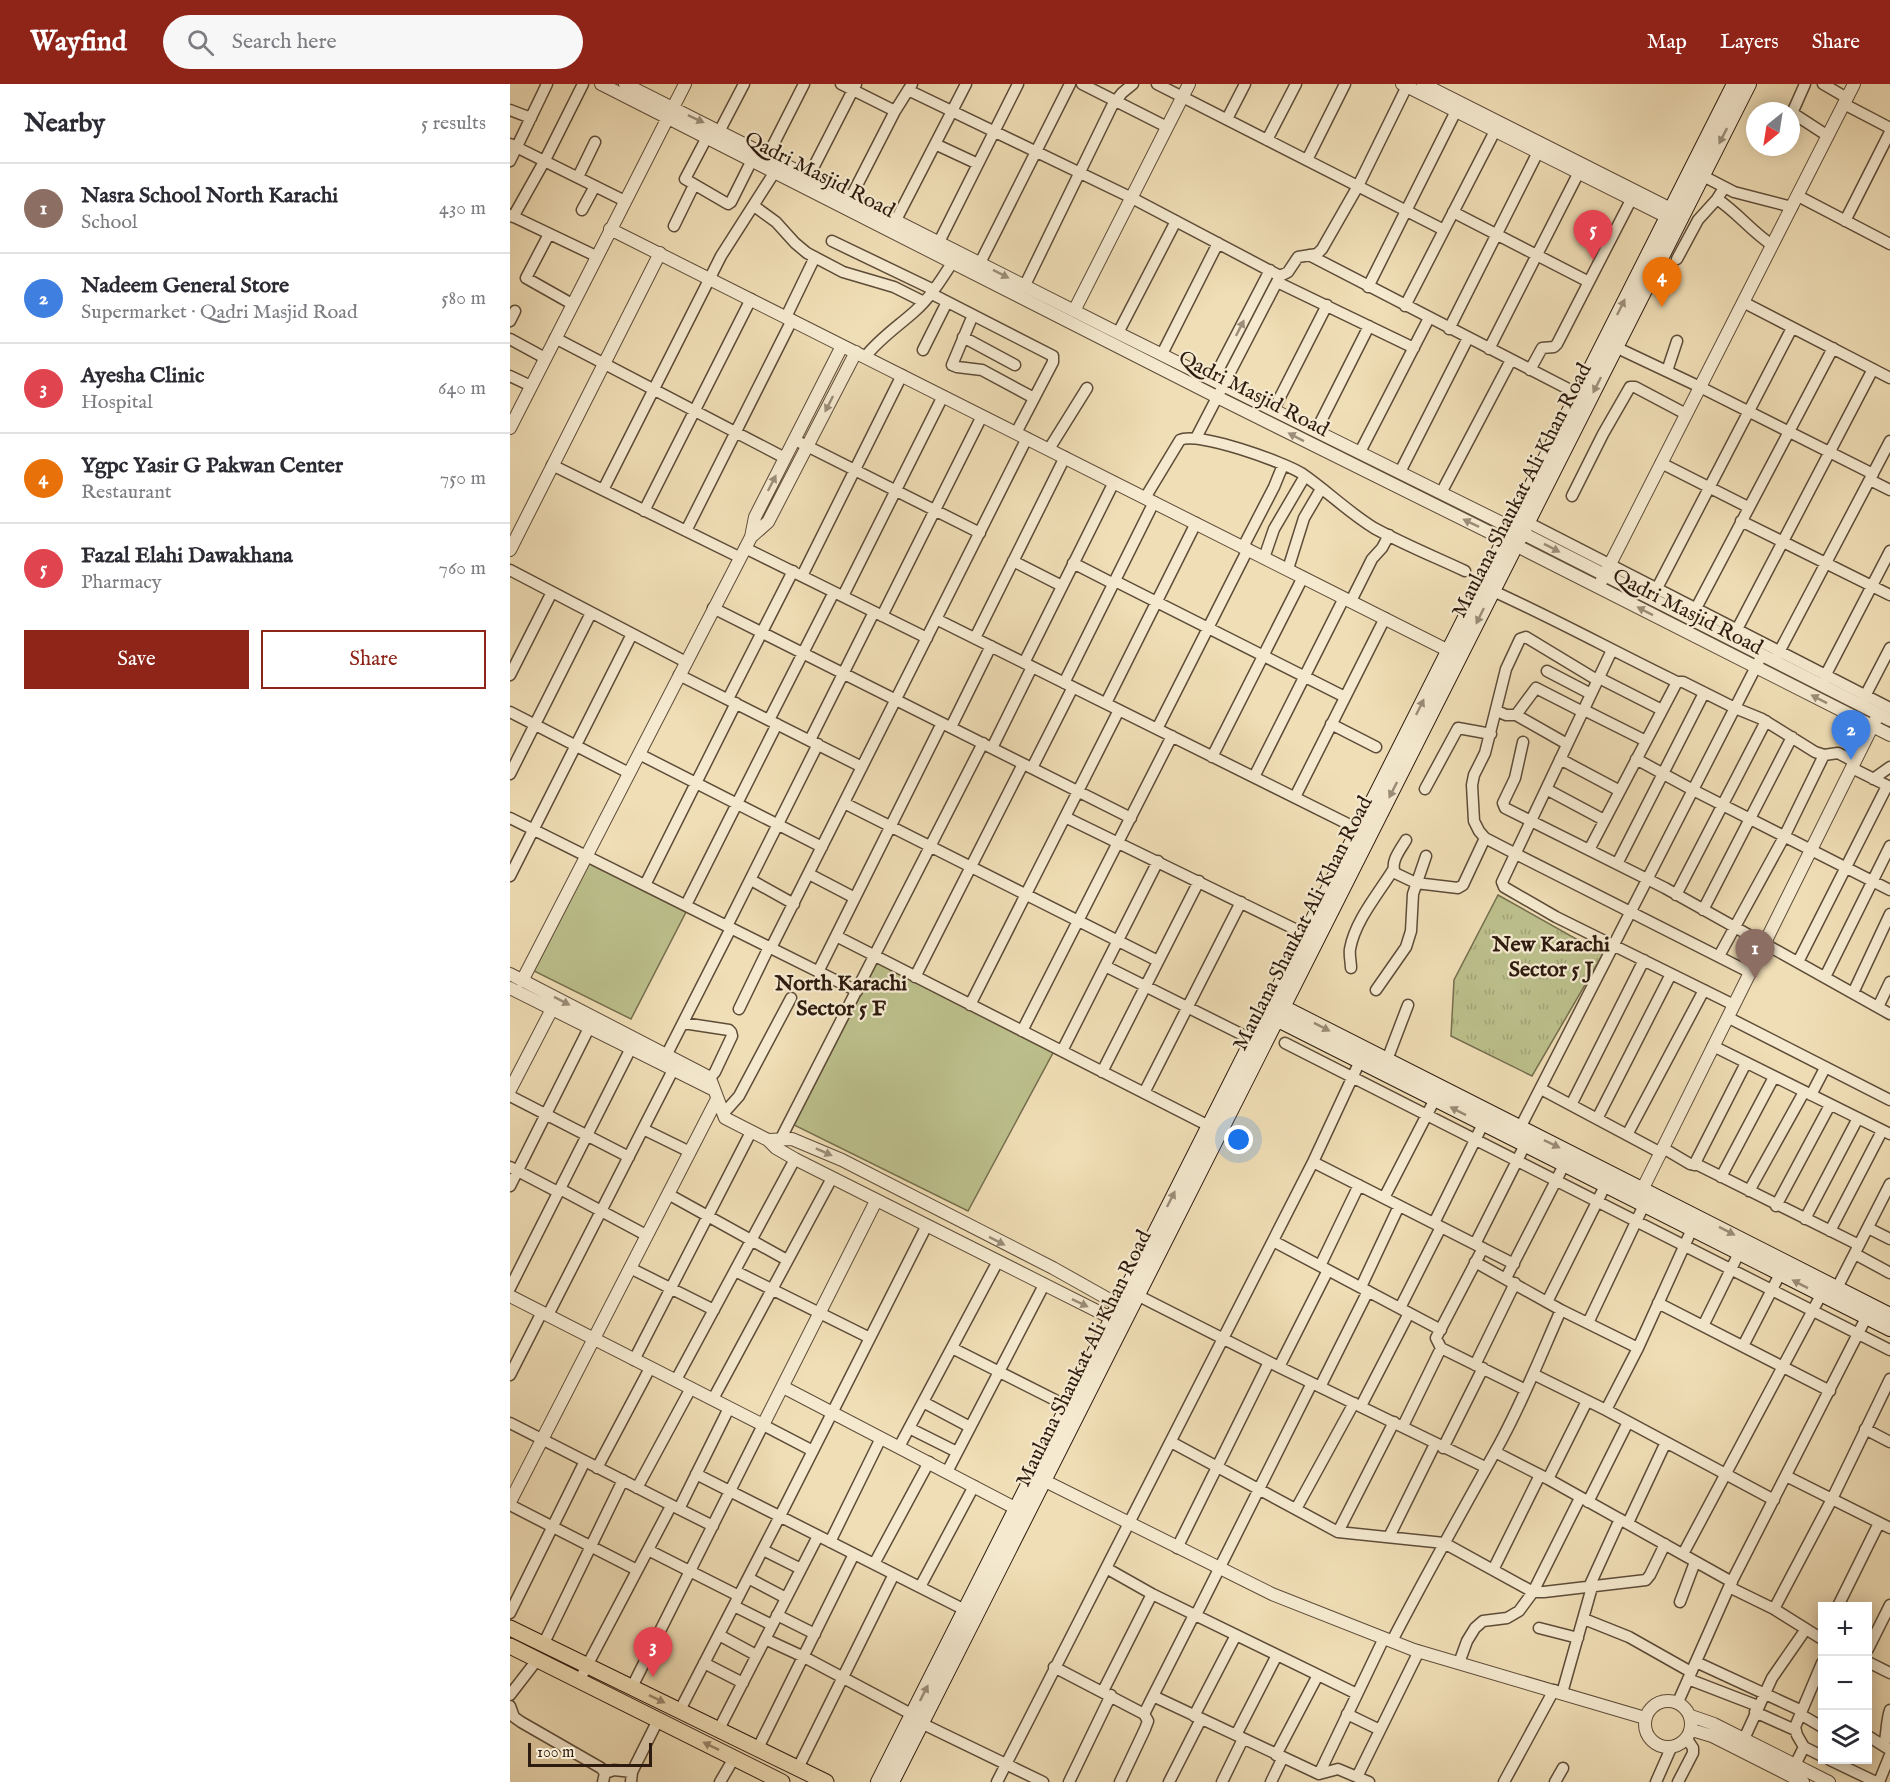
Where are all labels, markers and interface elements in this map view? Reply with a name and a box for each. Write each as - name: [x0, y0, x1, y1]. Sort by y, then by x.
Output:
- search box: [163, 15, 583, 69]
- text: Wayfind: [30, 25, 127, 60]
- icon: search: [184, 26, 217, 59]
- text: Search here: [232, 28, 337, 56]
- text: Map: [1647, 29, 1687, 56]
- text: Layers: [1720, 29, 1779, 56]
- text: Share: [1812, 29, 1860, 56]
- north arrow: [1746, 102, 1800, 156]
- text: Nearby: [24, 107, 105, 140]
- text: 5 results: [421, 111, 486, 136]
- one-way arrow: [688, 115, 705, 124]
- street label: Qadri Masjid Road: [740, 126, 900, 225]
- one-way arrow: [1718, 128, 1727, 145]
- text: Nasra School North Karachi: [81, 182, 338, 210]
- text: 1: [40, 196, 47, 221]
- text: 430 m: [439, 196, 486, 221]
- text: School: [81, 210, 137, 235]
- pin: 5: [1574, 210, 1612, 260]
- pin: 4: [1642, 258, 1682, 307]
- one-way arrow: [993, 269, 1010, 278]
- text: Nadeem General Store: [81, 272, 289, 300]
- text: 2: [39, 286, 48, 311]
- text: 580 m: [441, 286, 486, 311]
- one-way arrow: [1617, 299, 1626, 316]
- text: Supermarket · Qadri Masjid Road: [81, 300, 358, 325]
- one-way arrow: [1235, 319, 1245, 336]
- street label: Qadri Masjid Road: [1174, 345, 1334, 444]
- street label: Maulana Shaukat Ali Khan Road: [1446, 358, 1599, 623]
- text: Ayesha Clinic: [81, 362, 204, 390]
- text: 3: [40, 376, 47, 401]
- text: 640 m: [438, 376, 486, 401]
- one-way arrow: [1592, 377, 1601, 394]
- text: Hospital: [81, 390, 153, 415]
- one-way arrow: [824, 396, 834, 413]
- one-way arrow: [1288, 432, 1305, 441]
- text: Ygpc Yasir G Pakwan Center: [81, 452, 343, 480]
- text: 4: [39, 466, 48, 491]
- text: 750 m: [440, 466, 486, 491]
- one-way arrow: [767, 475, 777, 492]
- text: Restaurant: [81, 480, 172, 505]
- one-way arrow: [1462, 518, 1479, 528]
- text: Fazal Elahi Dawakhana: [81, 542, 293, 570]
- one-way arrow: [1543, 543, 1560, 553]
- text: 5: [40, 556, 47, 581]
- text: 760 m: [439, 556, 486, 581]
- street label: Qadri Masjid Road: [1608, 563, 1768, 662]
- text: Pharmacy: [81, 570, 162, 595]
- one-way arrow: [1636, 606, 1654, 616]
- one-way arrow: [1476, 607, 1485, 624]
- button: Save: [24, 630, 249, 689]
- button: Share: [261, 630, 486, 689]
- one-way arrow: [1810, 694, 1827, 704]
- one-way arrow: [1416, 698, 1425, 715]
- pin: 2: [1832, 710, 1870, 760]
- one-way arrow: [1388, 781, 1398, 798]
- street label: Maulana Shaukat Ali Khan Road: [1227, 791, 1380, 1056]
- pin: 1: [1736, 930, 1774, 979]
- district label: New Karachi Sector 5 J: [1491, 931, 1610, 984]
- district label: North Karachi Sector 5 F: [774, 970, 907, 1023]
- one-way arrow: [553, 997, 570, 1006]
- one-way arrow: [1313, 1022, 1331, 1032]
- one-way arrow: [1449, 1106, 1466, 1115]
- your location: [1224, 1125, 1253, 1154]
- one-way arrow: [1544, 1139, 1561, 1148]
- one-way arrow: [815, 1148, 832, 1157]
- one-way arrow: [1166, 1191, 1176, 1208]
- street label: Maulana Shaukat Ali Khan Road: [1010, 1225, 1159, 1491]
- one-way arrow: [1718, 1227, 1735, 1236]
- one-way arrow: [989, 1236, 1006, 1245]
- one-way arrow: [1792, 1279, 1809, 1289]
- one-way arrow: [1071, 1297, 1089, 1307]
- map controls: [1818, 1602, 1872, 1764]
- button: +: [1818, 1602, 1872, 1656]
- pin: 3: [634, 1628, 672, 1677]
- button: −: [1818, 1656, 1872, 1710]
- one-way arrow: [919, 1684, 929, 1701]
- one-way arrow: [649, 1695, 666, 1704]
- button: layers: [1818, 1710, 1872, 1764]
- scale bar: [528, 1740, 652, 1768]
- one-way arrow: [702, 1742, 720, 1752]
- text: 100 m: [537, 1743, 574, 1763]

